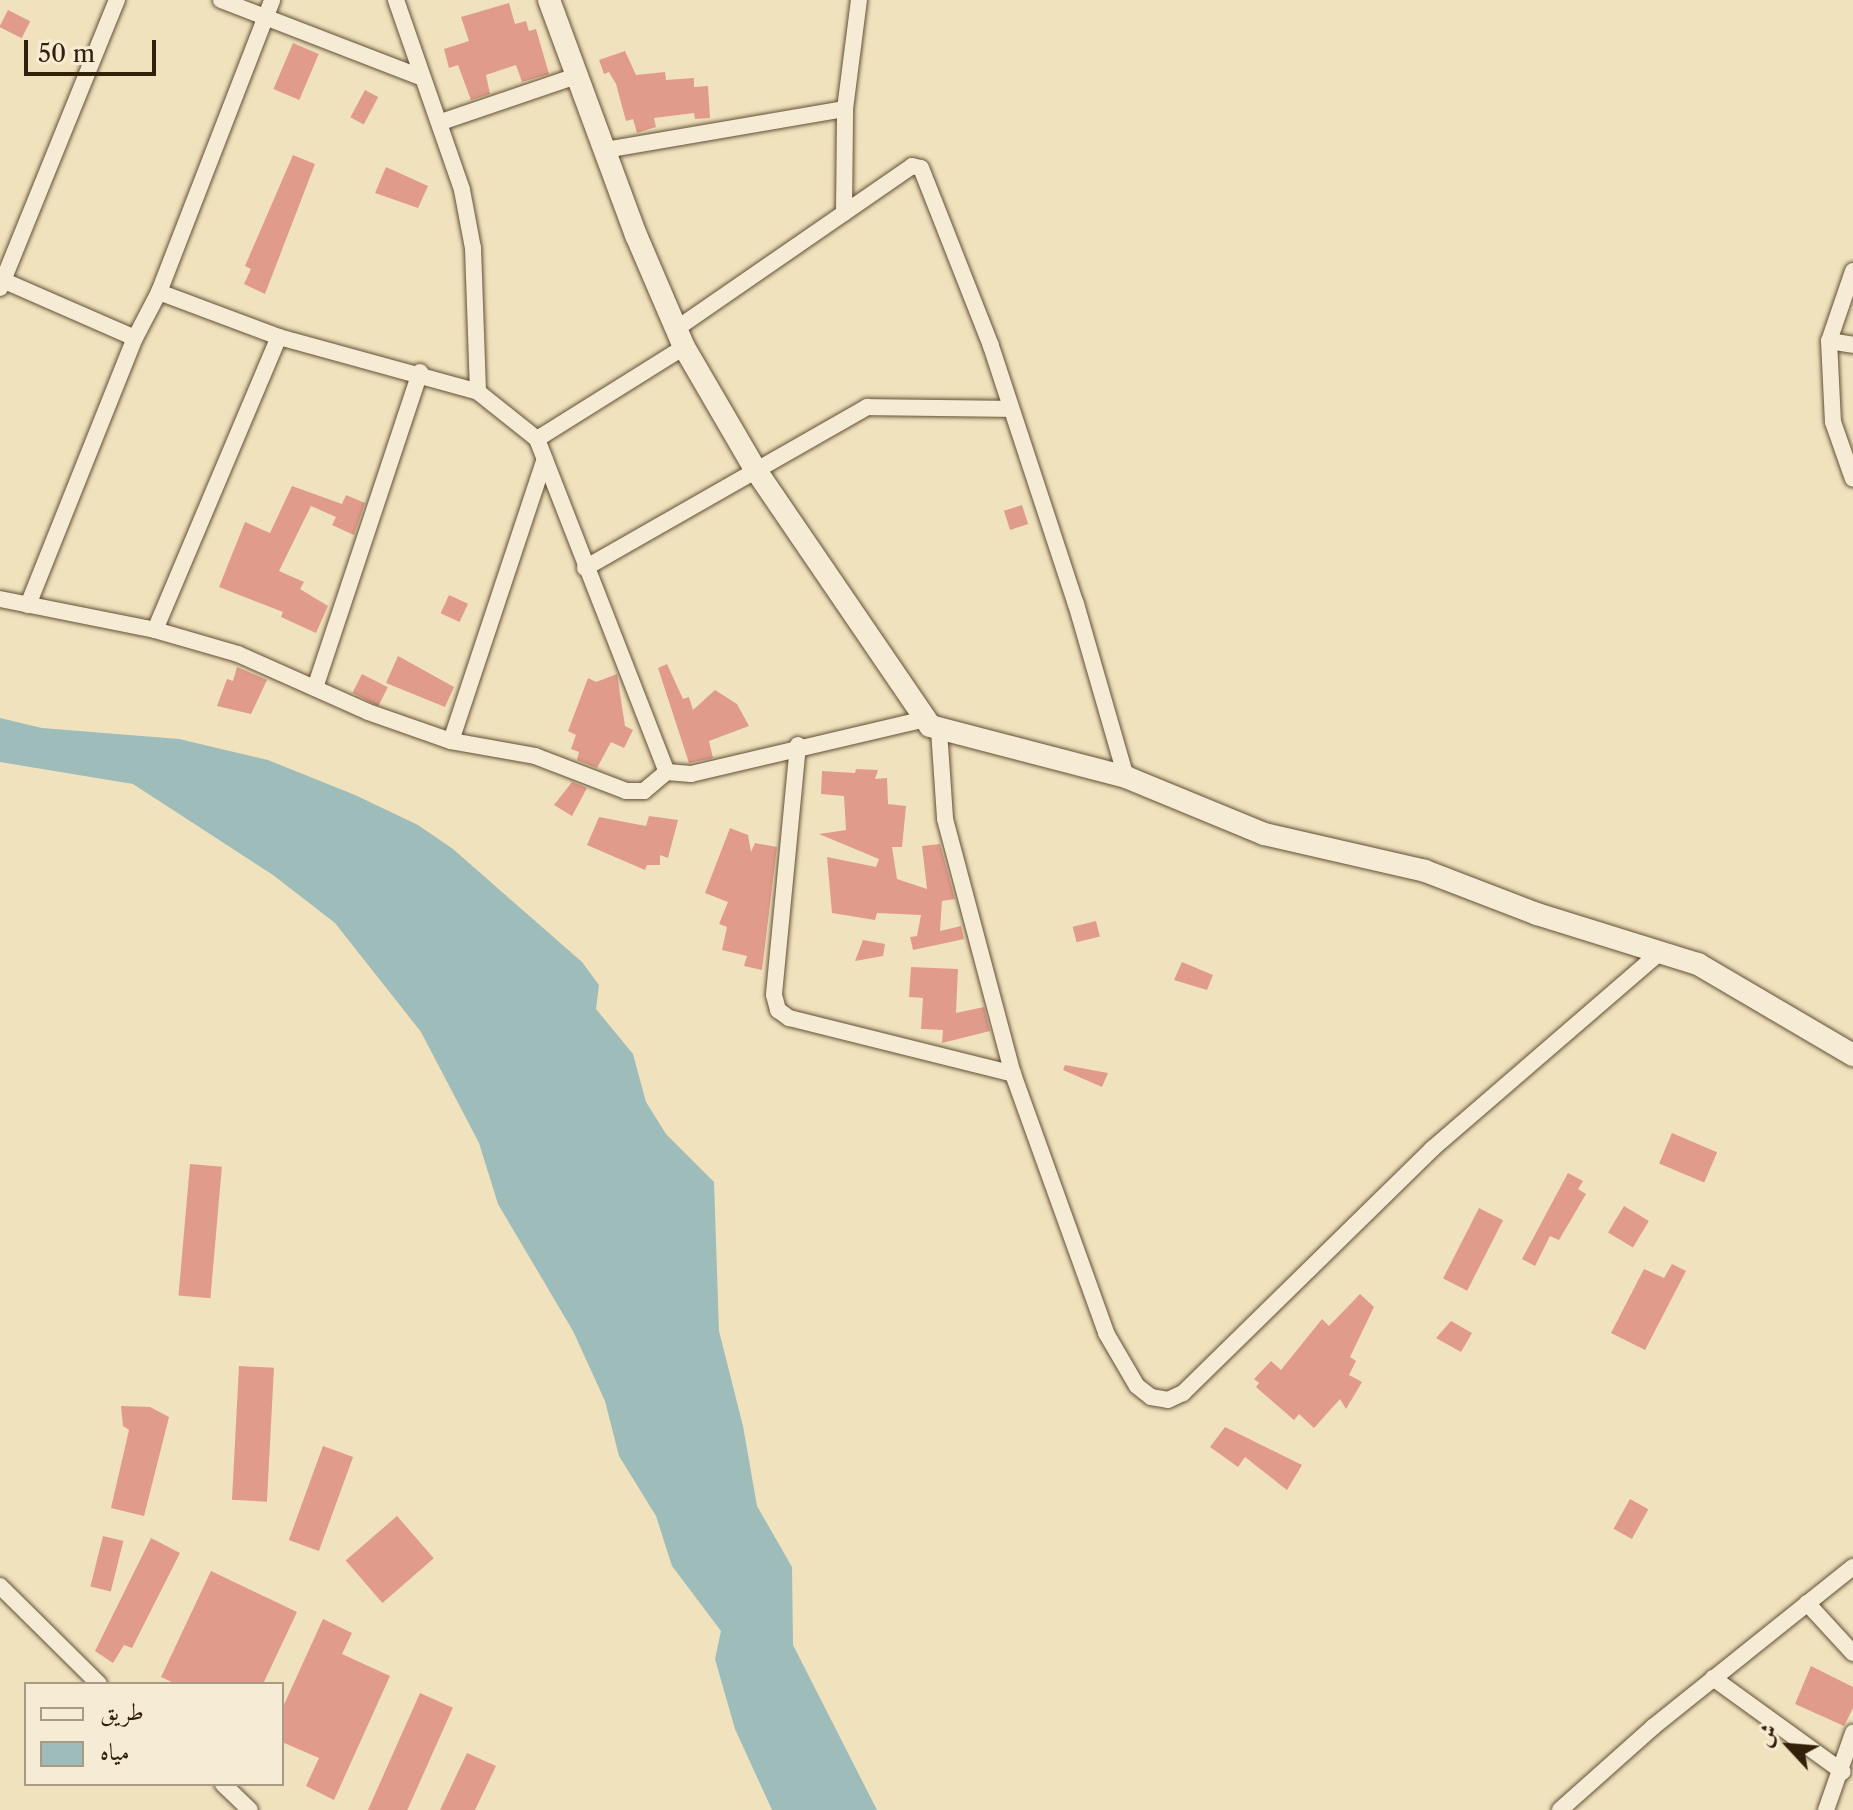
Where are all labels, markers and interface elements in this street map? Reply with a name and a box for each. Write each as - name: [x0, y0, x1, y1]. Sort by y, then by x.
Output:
- scale bar: [28, 24, 160, 74]
- text: 50 m: [38, 39, 95, 68]
- legend: [24, 1682, 284, 1786]
- text: طريق: [100, 1697, 144, 1726]
- north arrow: [1749, 1706, 1829, 1786]
- text: ش: [1750, 1720, 1784, 1751]
- text: مياه: [100, 1737, 130, 1766]

